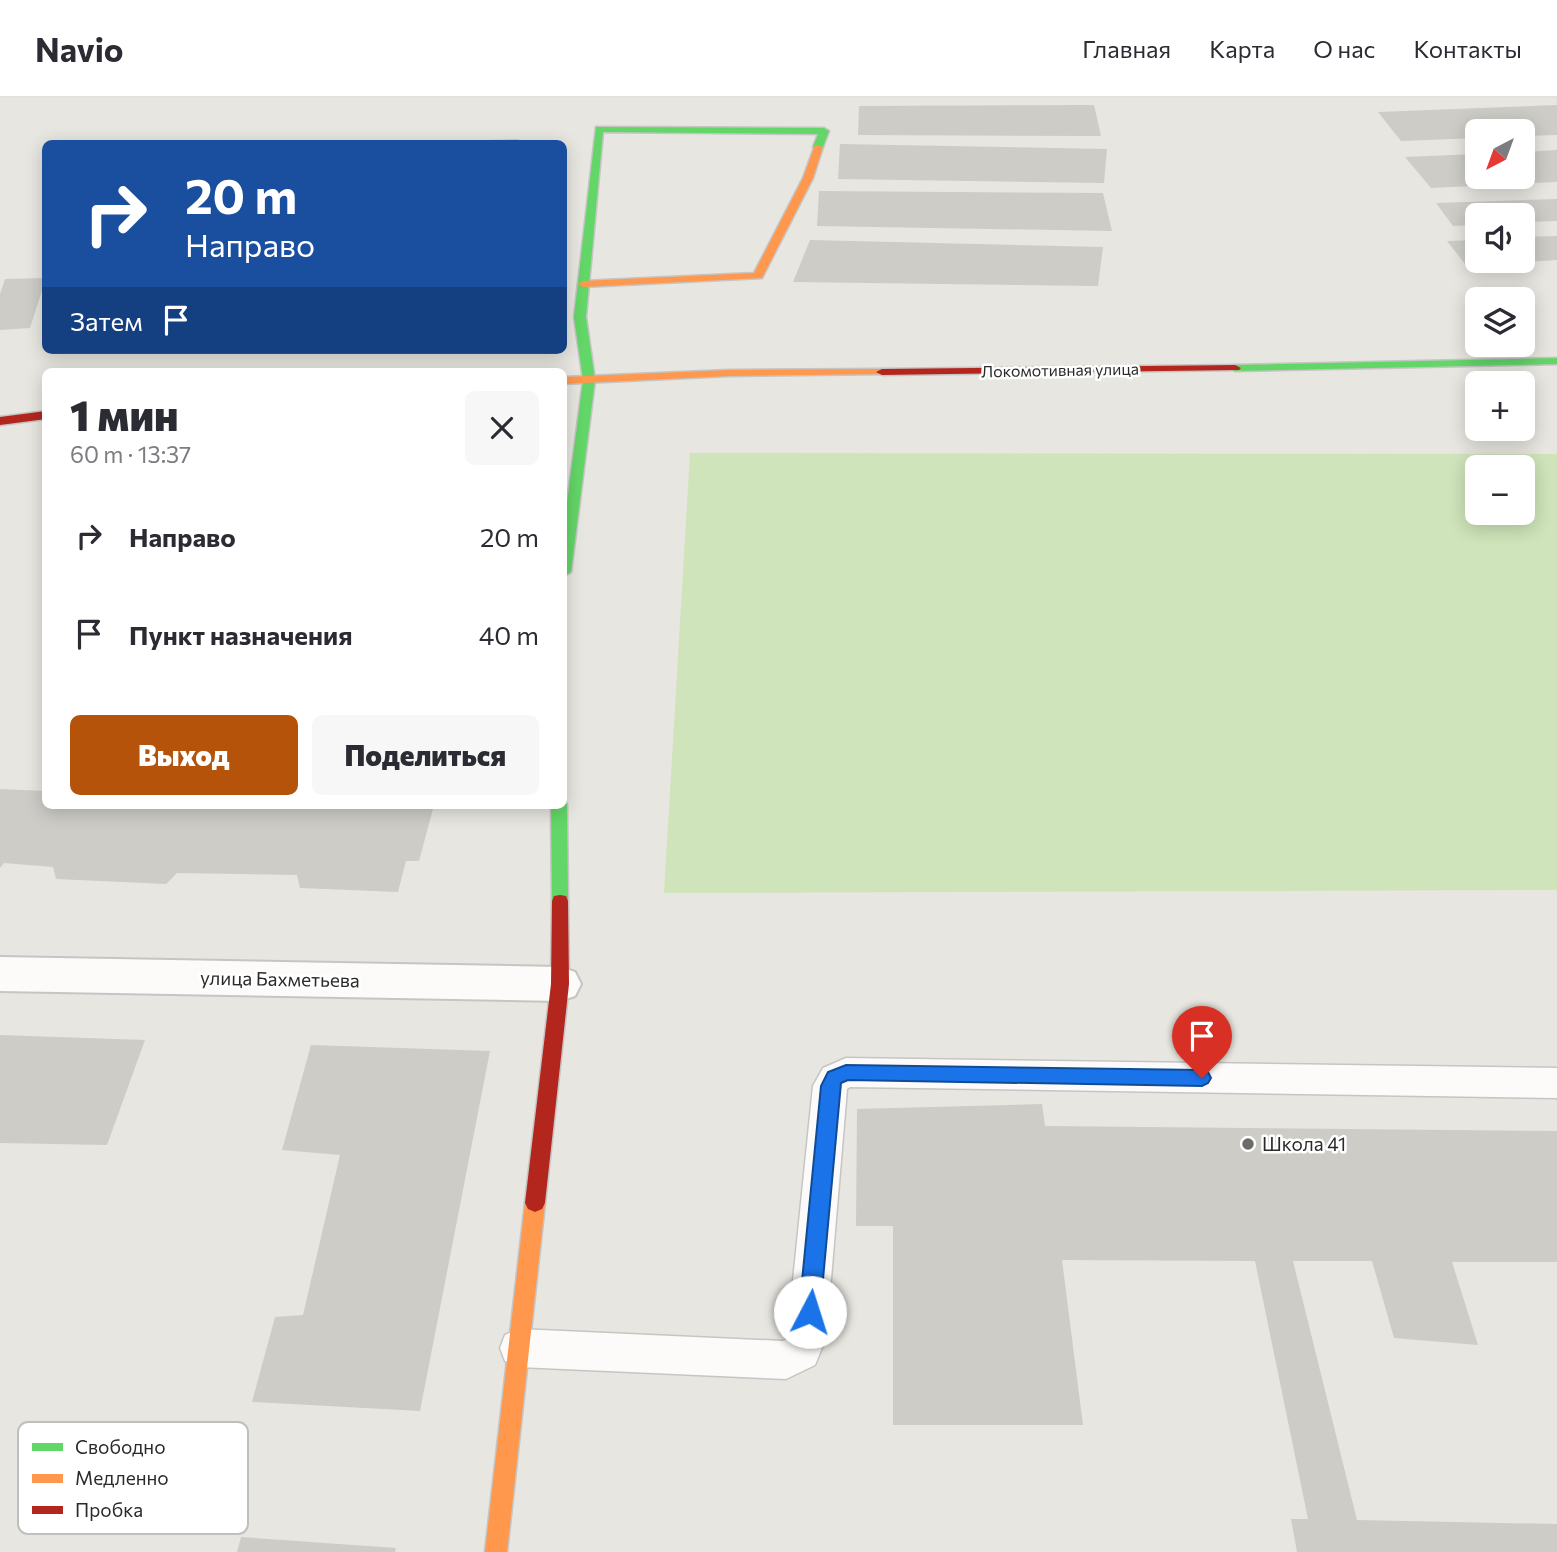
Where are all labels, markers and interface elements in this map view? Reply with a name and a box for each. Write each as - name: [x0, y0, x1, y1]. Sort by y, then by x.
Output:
- text: Navio: [35, 28, 124, 69]
- text: Главная: [1082, 34, 1171, 63]
- text: Карта: [1209, 34, 1275, 63]
- text: О нас: [1313, 34, 1375, 63]
- text: Контакты: [1413, 34, 1522, 63]
- north arrow: [1465, 119, 1535, 189]
- map controls: [1465, 119, 1535, 525]
- text: 20 m: [185, 164, 297, 224]
- icon: right: [70, 168, 161, 259]
- button: sound: [1465, 203, 1535, 273]
- text: Направо: [185, 224, 315, 264]
- button: layers: [1465, 287, 1535, 357]
- icon: arrive: [157, 301, 195, 339]
- text: Затем: [70, 305, 143, 336]
- street label: Локомотивная улица: [981, 359, 1139, 380]
- button: +: [1465, 371, 1535, 441]
- text: 1 мин: [70, 388, 179, 440]
- button: close: [465, 391, 539, 465]
- text: 60 m · 13:37: [70, 440, 191, 468]
- button: −: [1465, 455, 1535, 525]
- icon: right: [70, 517, 108, 555]
- text: Направо: [129, 521, 236, 552]
- text: 20 m: [480, 521, 539, 552]
- icon: arrive: [70, 615, 108, 653]
- text: Пункт назначения: [129, 619, 353, 650]
- text: 40 m: [479, 619, 539, 650]
- button: Выход: [70, 715, 298, 795]
- button: Поделиться: [312, 715, 539, 795]
- street label: улица Бахметьева: [200, 966, 360, 991]
- pin: [1172, 1006, 1232, 1078]
- icon: arrive: [1183, 1017, 1221, 1055]
- place label: Школа 41: [1262, 1132, 1346, 1155]
- marker: Школа 41: [1240, 1136, 1256, 1152]
- position arrow: [773, 1275, 847, 1349]
- legend: [18, 1422, 248, 1534]
- text: Свободно: [75, 1435, 165, 1458]
- text: Медленно: [75, 1466, 169, 1489]
- text: Пробка: [75, 1498, 143, 1521]

